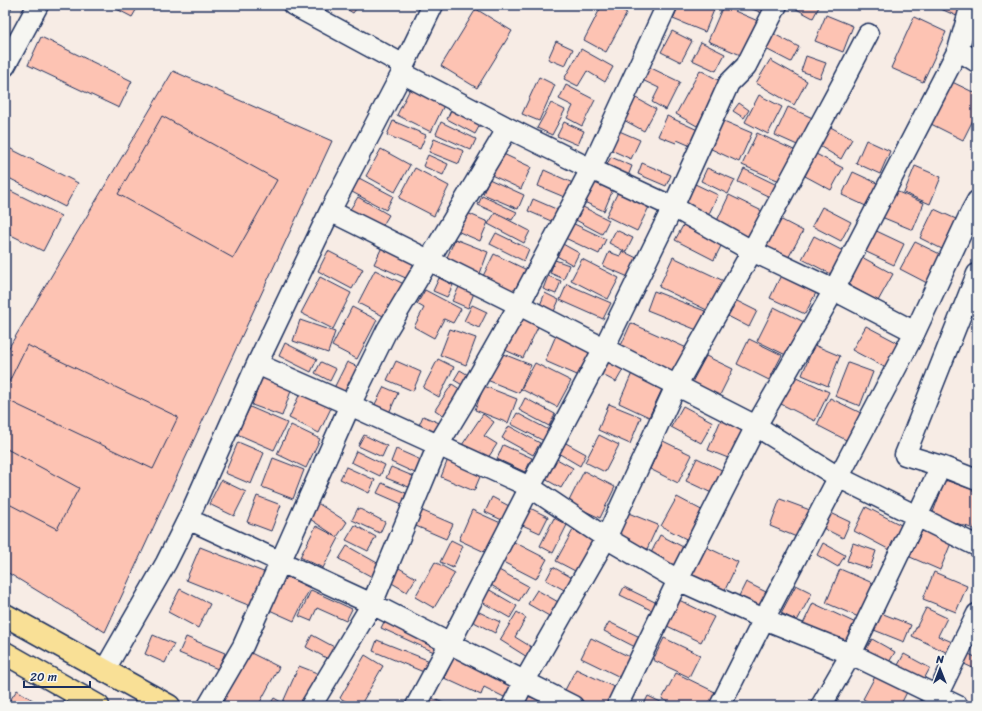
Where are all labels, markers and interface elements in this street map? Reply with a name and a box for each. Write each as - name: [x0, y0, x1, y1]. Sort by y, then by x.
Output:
- north arrow: [920, 649, 960, 689]
- text: N: [935, 650, 944, 669]
- scale bar: [24, 663, 90, 689]
- text: 20 m: [30, 666, 57, 688]

